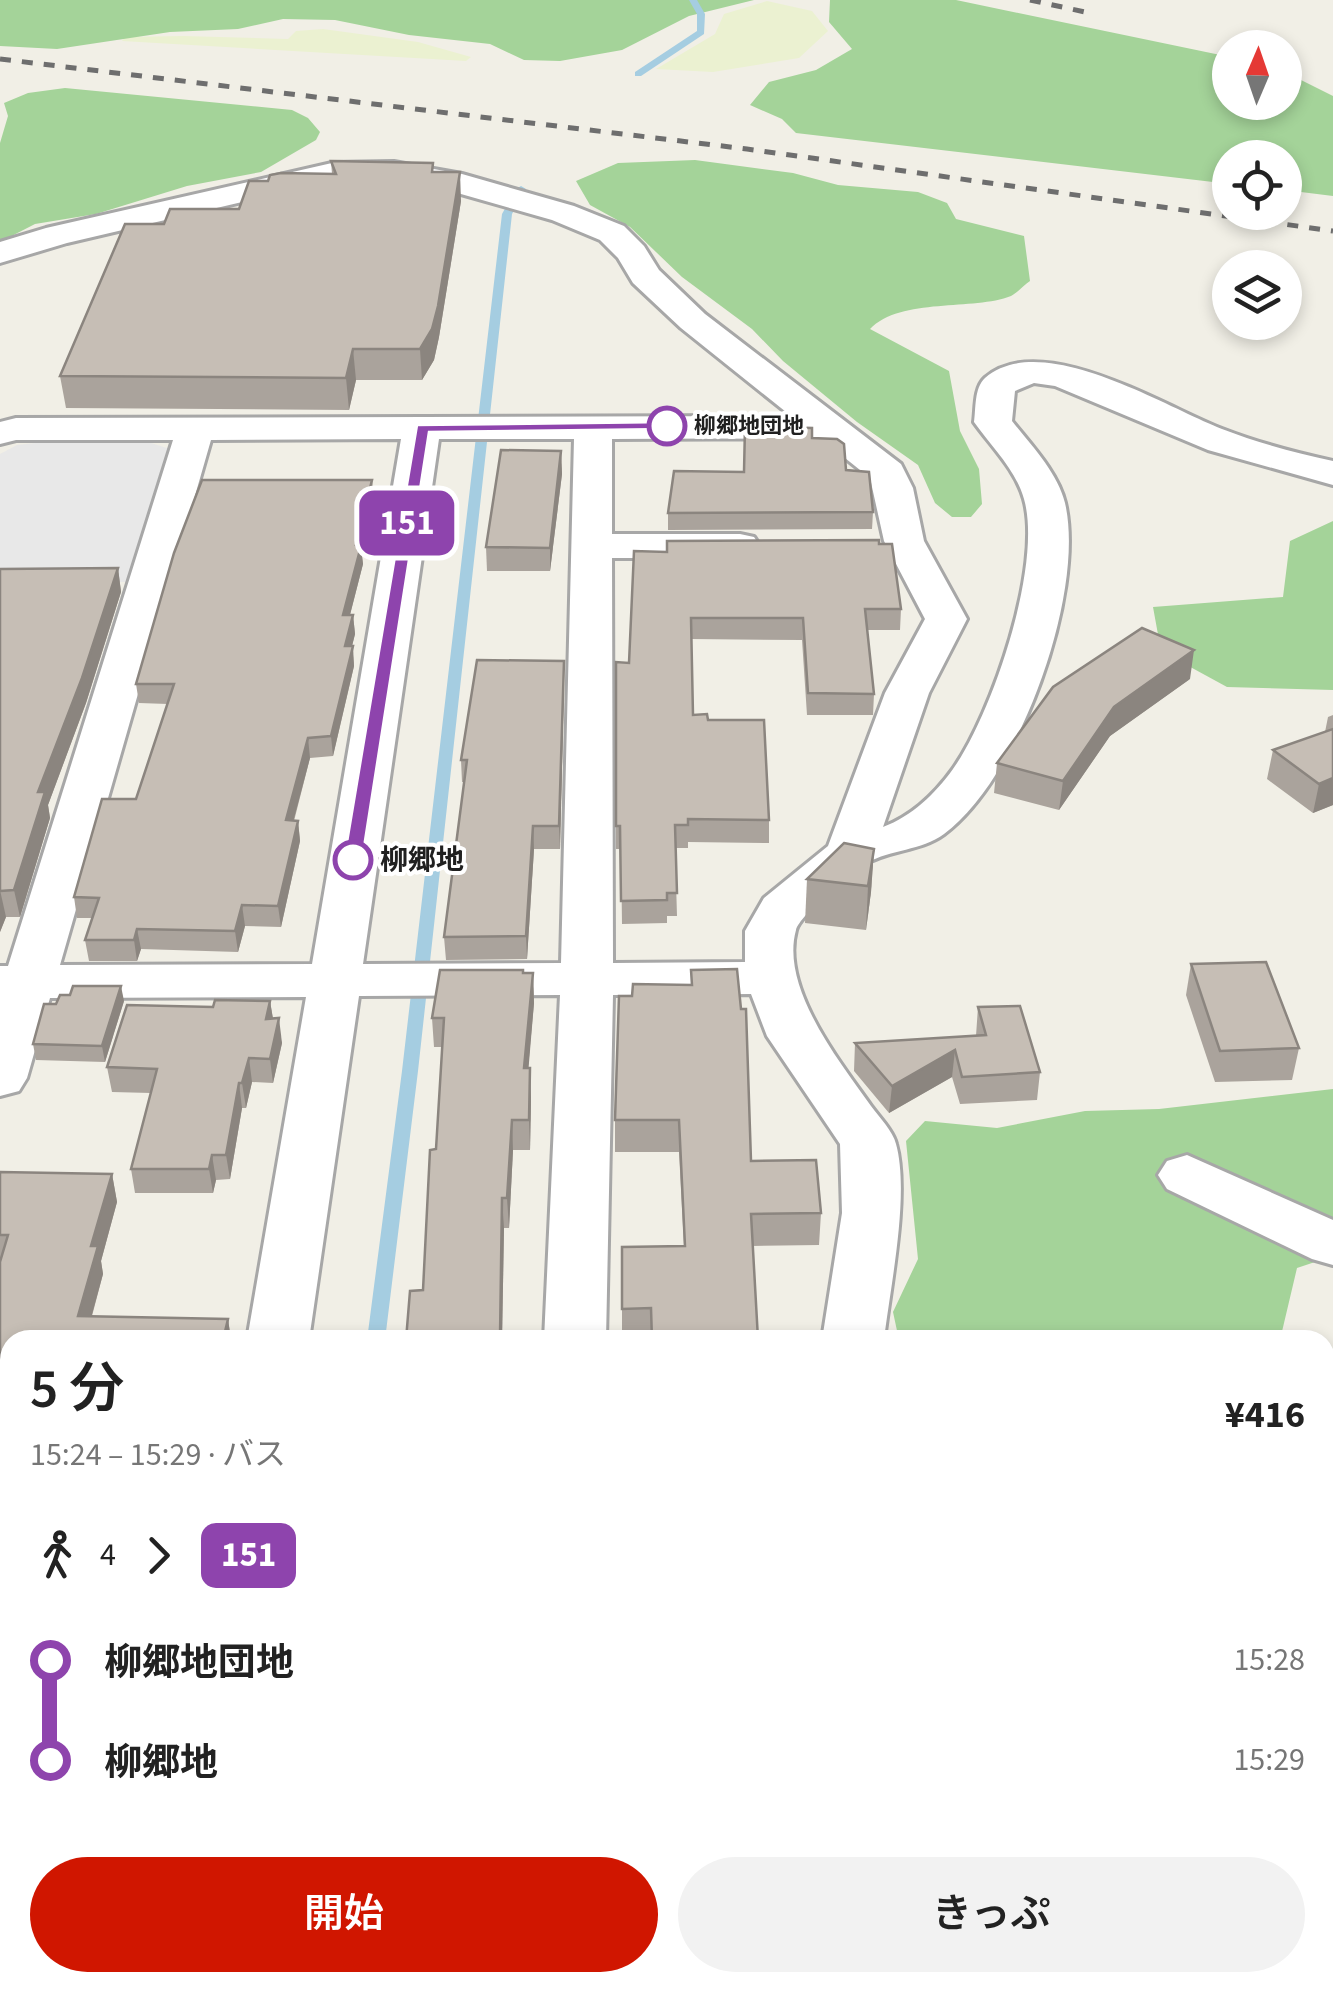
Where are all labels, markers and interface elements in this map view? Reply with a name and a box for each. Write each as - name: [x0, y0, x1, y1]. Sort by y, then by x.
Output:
- north arrow: [1212, 30, 1302, 120]
- map controls: [1212, 30, 1302, 340]
- button: locate: [1212, 140, 1302, 230]
- button: layers: [1212, 250, 1302, 340]
- marker: 柳郷地団地: [648, 407, 686, 445]
- place label: 柳郷地団地: [694, 410, 804, 442]
- line badge: 151: [350, 490, 464, 556]
- text: 151: [379, 498, 435, 548]
- place label: 柳郷地: [380, 840, 464, 880]
- marker: 柳郷地: [334, 841, 372, 879]
- text: 5 分: [30, 1351, 124, 1429]
- text: ¥416: [1225, 1388, 1305, 1442]
- text: 15:24 – 15:29 · バス: [30, 1432, 286, 1478]
- icon: walk: [30, 1528, 85, 1583]
- icon: forward: [131, 1528, 186, 1583]
- text: 151: [221, 1530, 276, 1580]
- text: 4: [100, 1532, 116, 1578]
- text: 柳郷地団地: [104, 1636, 294, 1690]
- text: 15:28: [1233, 1637, 1305, 1683]
- text: 柳郷地: [104, 1736, 218, 1790]
- text: 15:29: [1233, 1737, 1305, 1783]
- button: 開始: [30, 1857, 658, 1972]
- button: きっぷ: [678, 1857, 1305, 1972]

